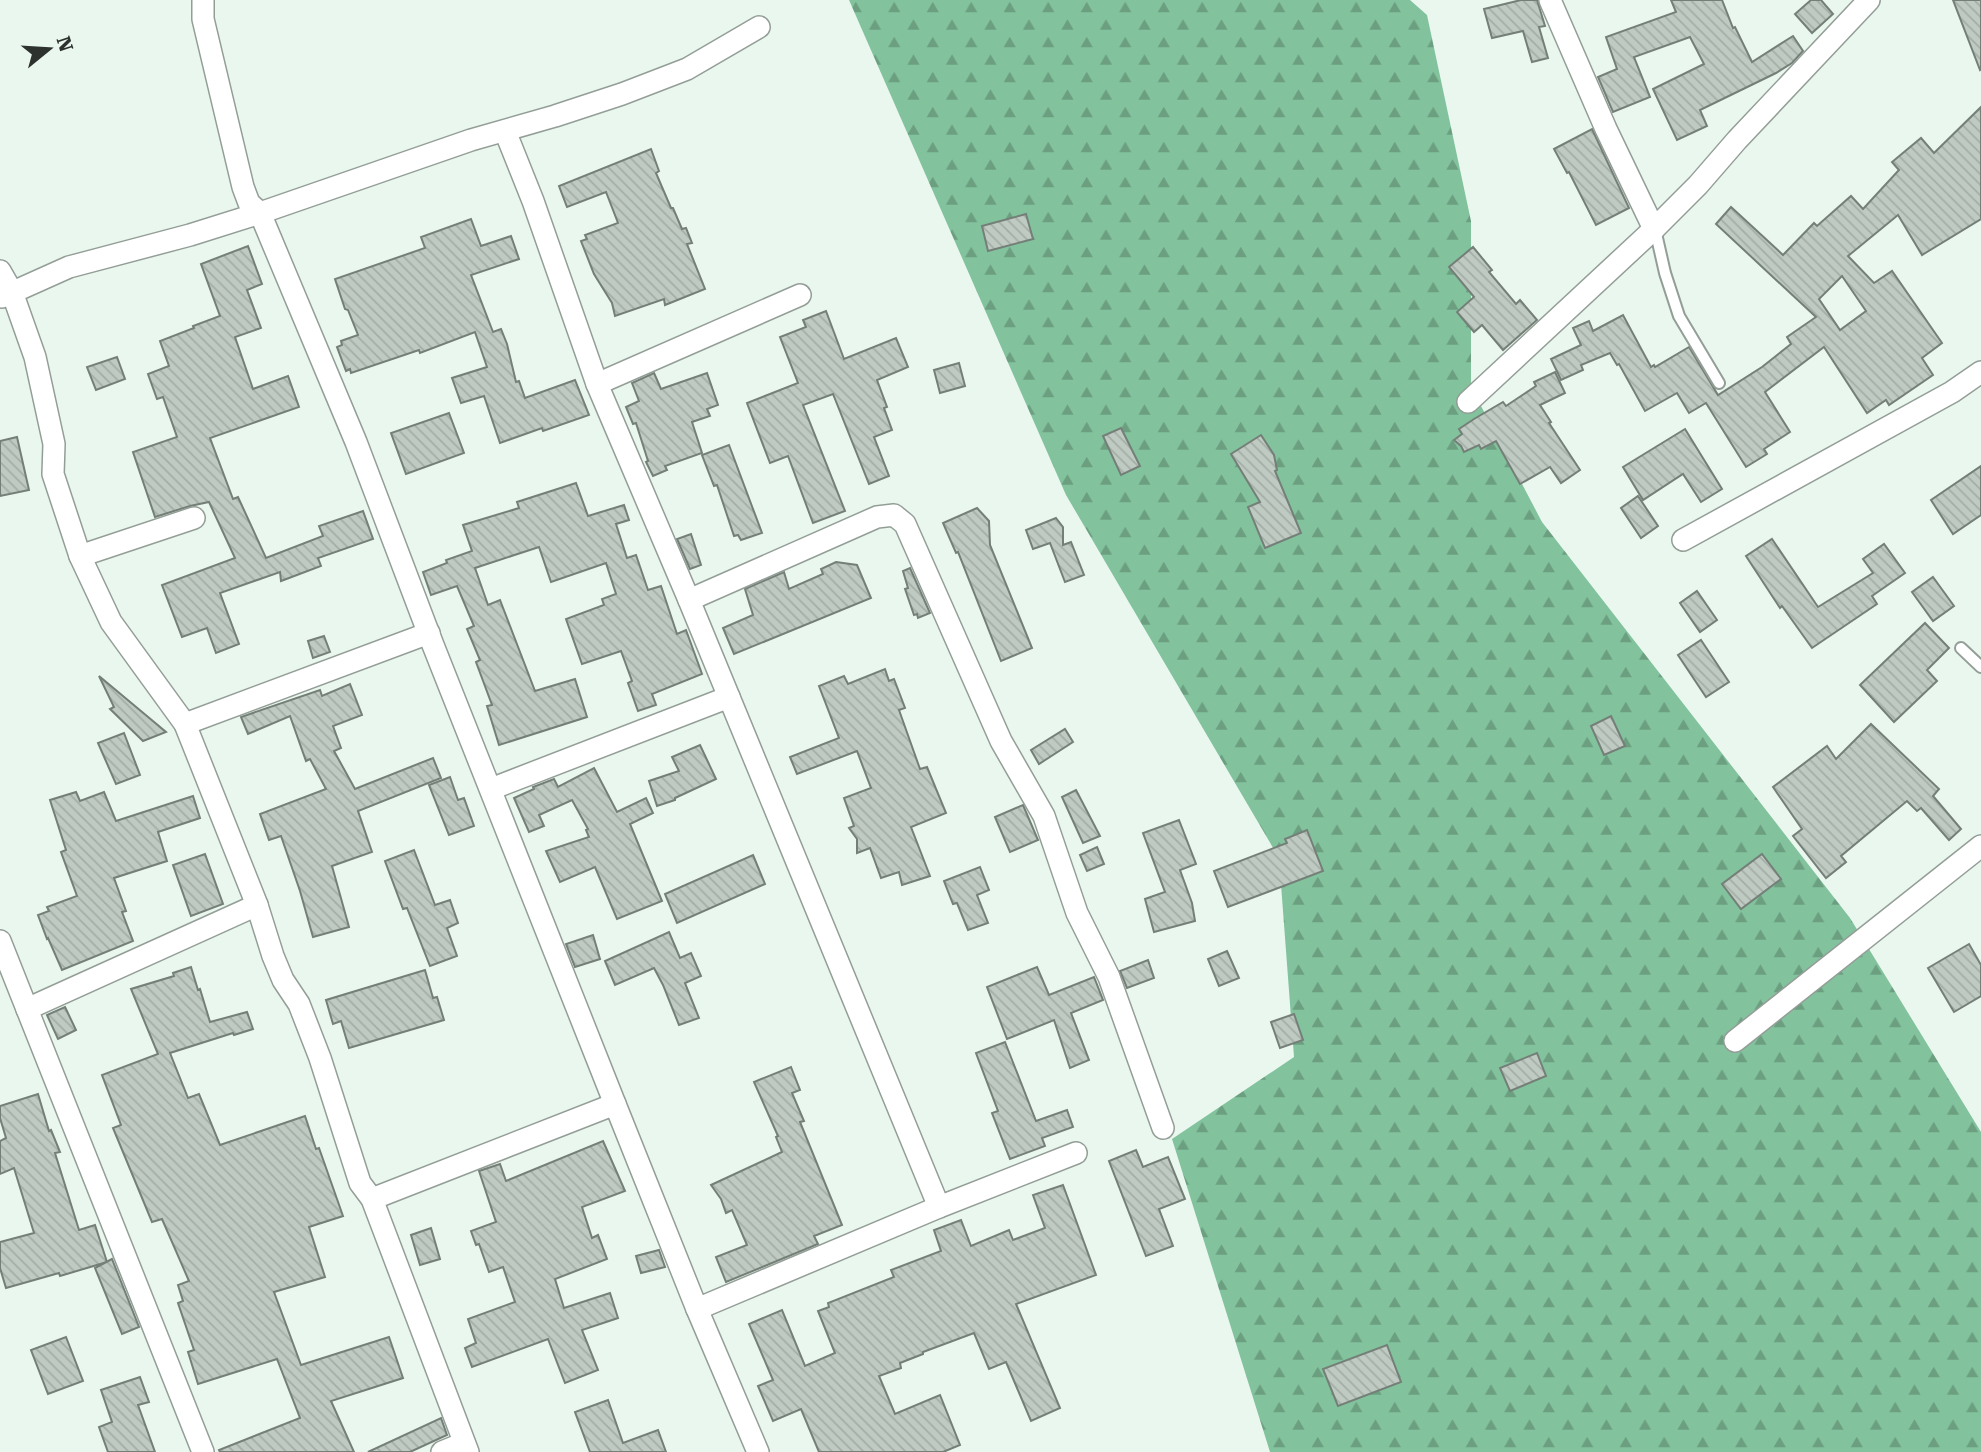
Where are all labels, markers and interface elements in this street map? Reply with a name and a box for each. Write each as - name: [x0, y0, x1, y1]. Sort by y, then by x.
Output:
- north arrow: [14, 14, 84, 84]
- text: N: [51, 33, 78, 55]

